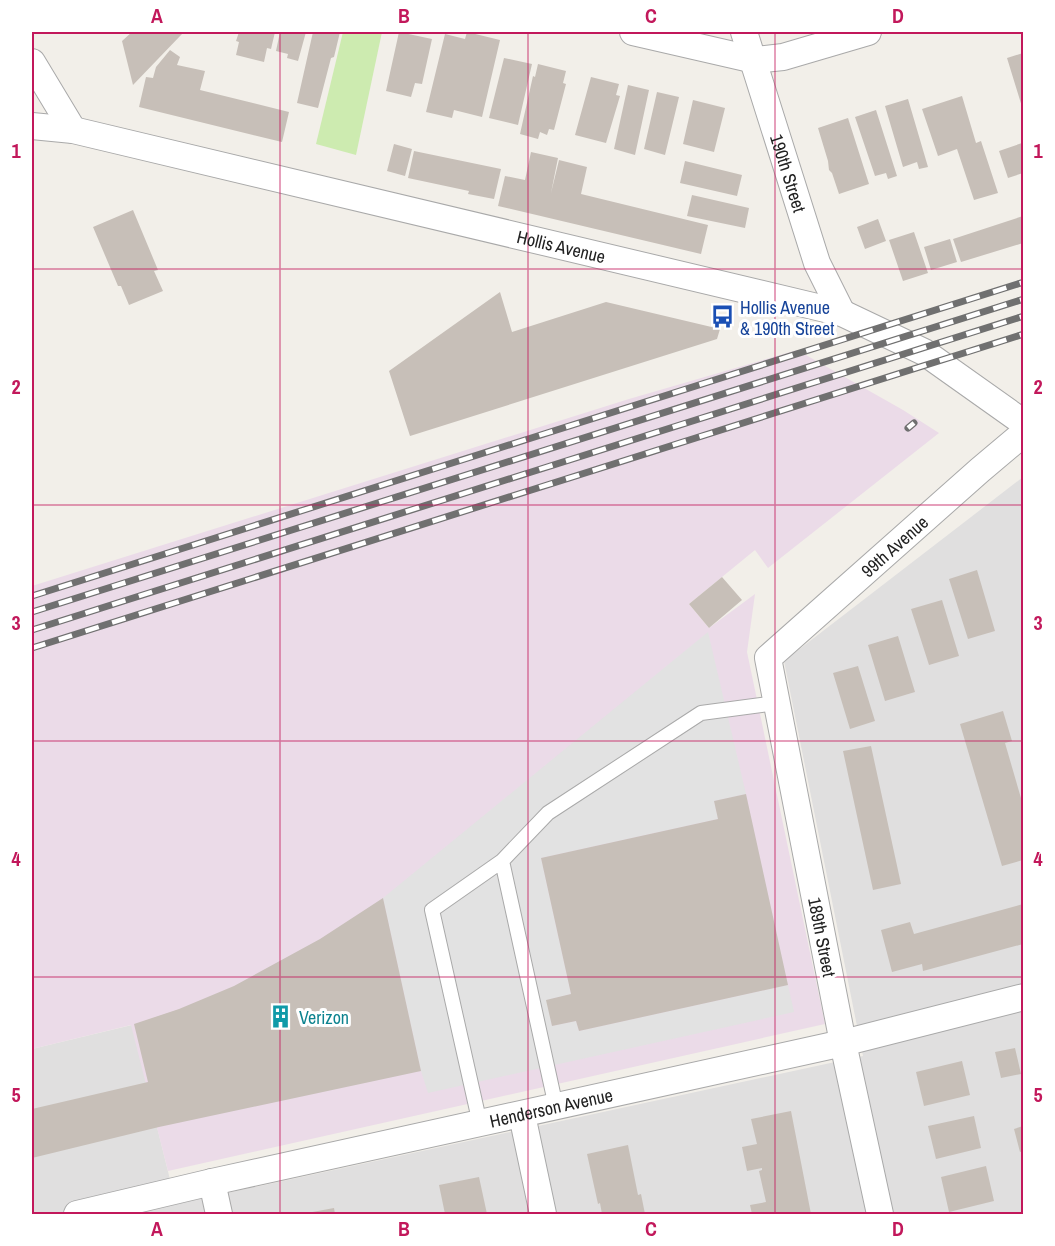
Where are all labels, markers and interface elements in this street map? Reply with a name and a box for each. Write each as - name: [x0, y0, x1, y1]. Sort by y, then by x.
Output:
- text: A: [151, 2, 163, 29]
- text: B: [398, 2, 410, 29]
- text: C: [645, 2, 657, 29]
- text: D: [892, 2, 904, 29]
- street label: 190th Street: [765, 131, 813, 215]
- text: 1: [11, 137, 21, 164]
- text: 1: [1033, 137, 1043, 164]
- street label: Hollis Avenue: [514, 224, 608, 269]
- place label: Hollis Avenue & 190th Street: [740, 295, 834, 341]
- bus stop icon: Hollis Avenue & 190th Street: [709, 304, 735, 330]
- text: 2: [11, 373, 21, 400]
- text: 2: [1033, 373, 1043, 400]
- street label: 99th Avenue: [855, 509, 933, 583]
- text: 3: [11, 609, 21, 636]
- text: 3: [1033, 609, 1043, 636]
- text: 4: [11, 845, 21, 872]
- text: 4: [1033, 845, 1043, 872]
- street label: 189th Street: [802, 895, 842, 979]
- building icon: Verizon: [268, 1004, 294, 1030]
- place label: Verizon: [299, 1005, 349, 1030]
- text: 5: [11, 1081, 21, 1108]
- text: 5: [1033, 1081, 1043, 1108]
- street label: Henderson Avenue: [487, 1082, 615, 1133]
- text: A: [151, 1215, 163, 1242]
- text: B: [398, 1215, 410, 1242]
- text: C: [645, 1215, 657, 1242]
- text: D: [892, 1215, 904, 1242]

